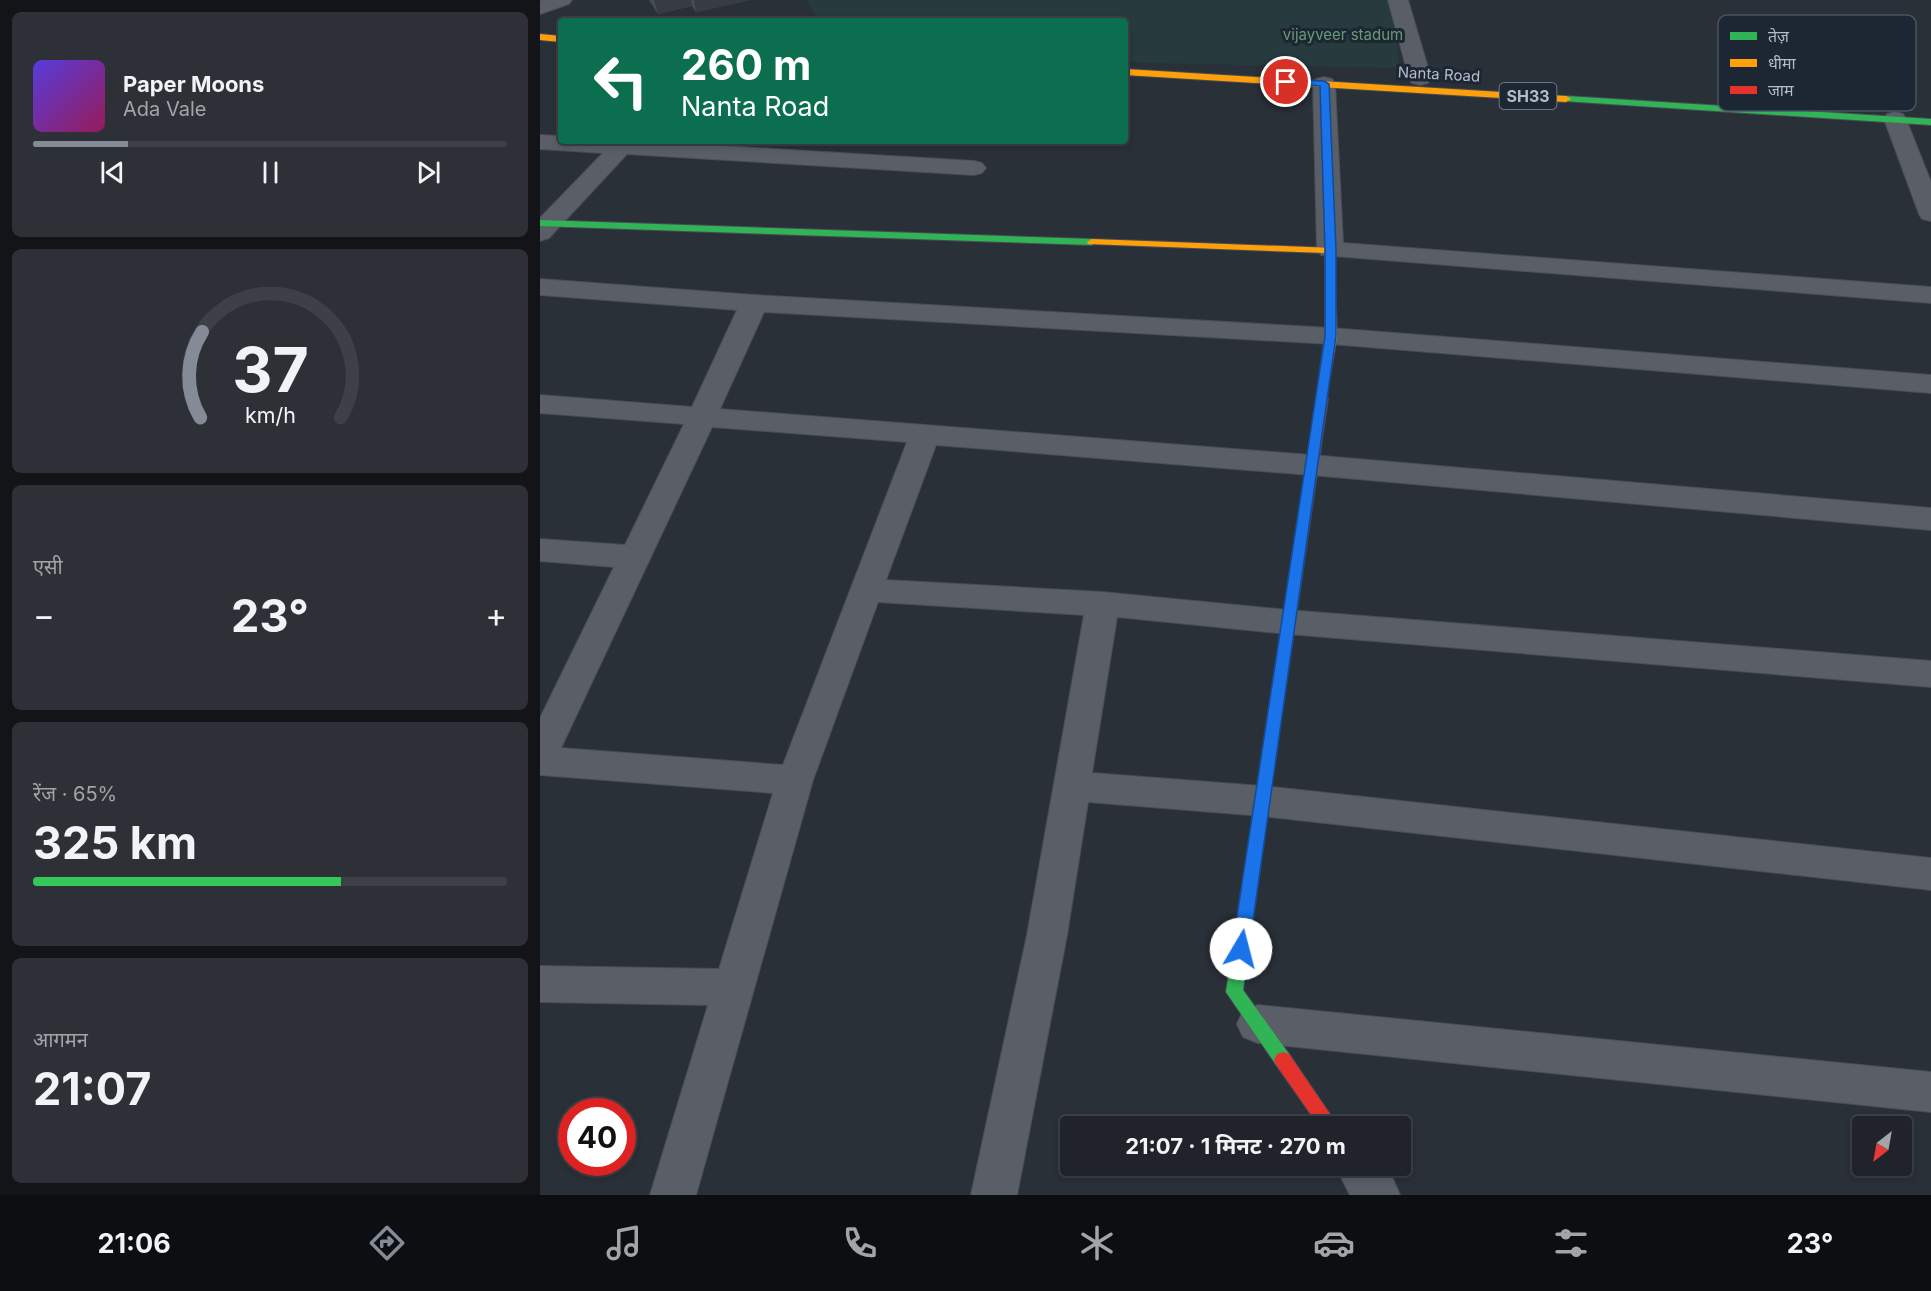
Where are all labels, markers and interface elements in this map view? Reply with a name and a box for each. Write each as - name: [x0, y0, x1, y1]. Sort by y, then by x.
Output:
- legend: [1718, 15, 1916, 111]
- park label: vijayveer stadum: [1283, 25, 1403, 44]
- text: तेज़: [1768, 26, 1790, 46]
- text: 260 m: [681, 39, 811, 90]
- icon: left: [582, 42, 660, 120]
- text: धीमा: [1768, 53, 1797, 73]
- pin: [1260, 56, 1311, 107]
- street label: Nanta Road: [1397, 62, 1481, 86]
- icon: arrive: [1269, 65, 1302, 98]
- text: Paper Moons: [123, 71, 264, 97]
- text: जाम: [1768, 80, 1794, 100]
- road number: SH33: [1500, 83, 1556, 109]
- text: Nanta Road: [681, 90, 829, 123]
- text: Ada Vale: [123, 97, 206, 121]
- icon: previous: [96, 156, 129, 189]
- icon: pause: [254, 156, 287, 189]
- icon: next: [412, 156, 445, 189]
- text: 37: [232, 332, 308, 407]
- text: km/h: [245, 402, 295, 428]
- text: एसी: [33, 555, 63, 579]
- text: 23°: [231, 588, 309, 643]
- text: −: [33, 595, 55, 635]
- text: +: [485, 595, 507, 635]
- text: रेंज · 65%: [33, 782, 117, 806]
- text: 325 km: [33, 815, 197, 870]
- position arrow: [1209, 917, 1273, 981]
- text: आगमन: [33, 1028, 88, 1052]
- text: 21:07: [33, 1061, 151, 1116]
- speed limit sign: 40: [558, 1098, 636, 1176]
- north arrow: [1852, 1116, 1912, 1176]
- map controls: [1852, 1116, 1912, 1176]
- text: 21:07 · 1 मिनट · 270 m: [1125, 1133, 1346, 1159]
- icon: directions: [366, 1222, 408, 1264]
- icon: music: [603, 1222, 645, 1264]
- icon: phone: [839, 1222, 881, 1264]
- icon: climate: [1076, 1222, 1118, 1264]
- icon: car: [1313, 1222, 1355, 1264]
- icon: filters: [1550, 1222, 1592, 1264]
- text: 21:06: [97, 1227, 171, 1260]
- text: 23°: [1787, 1227, 1834, 1260]

